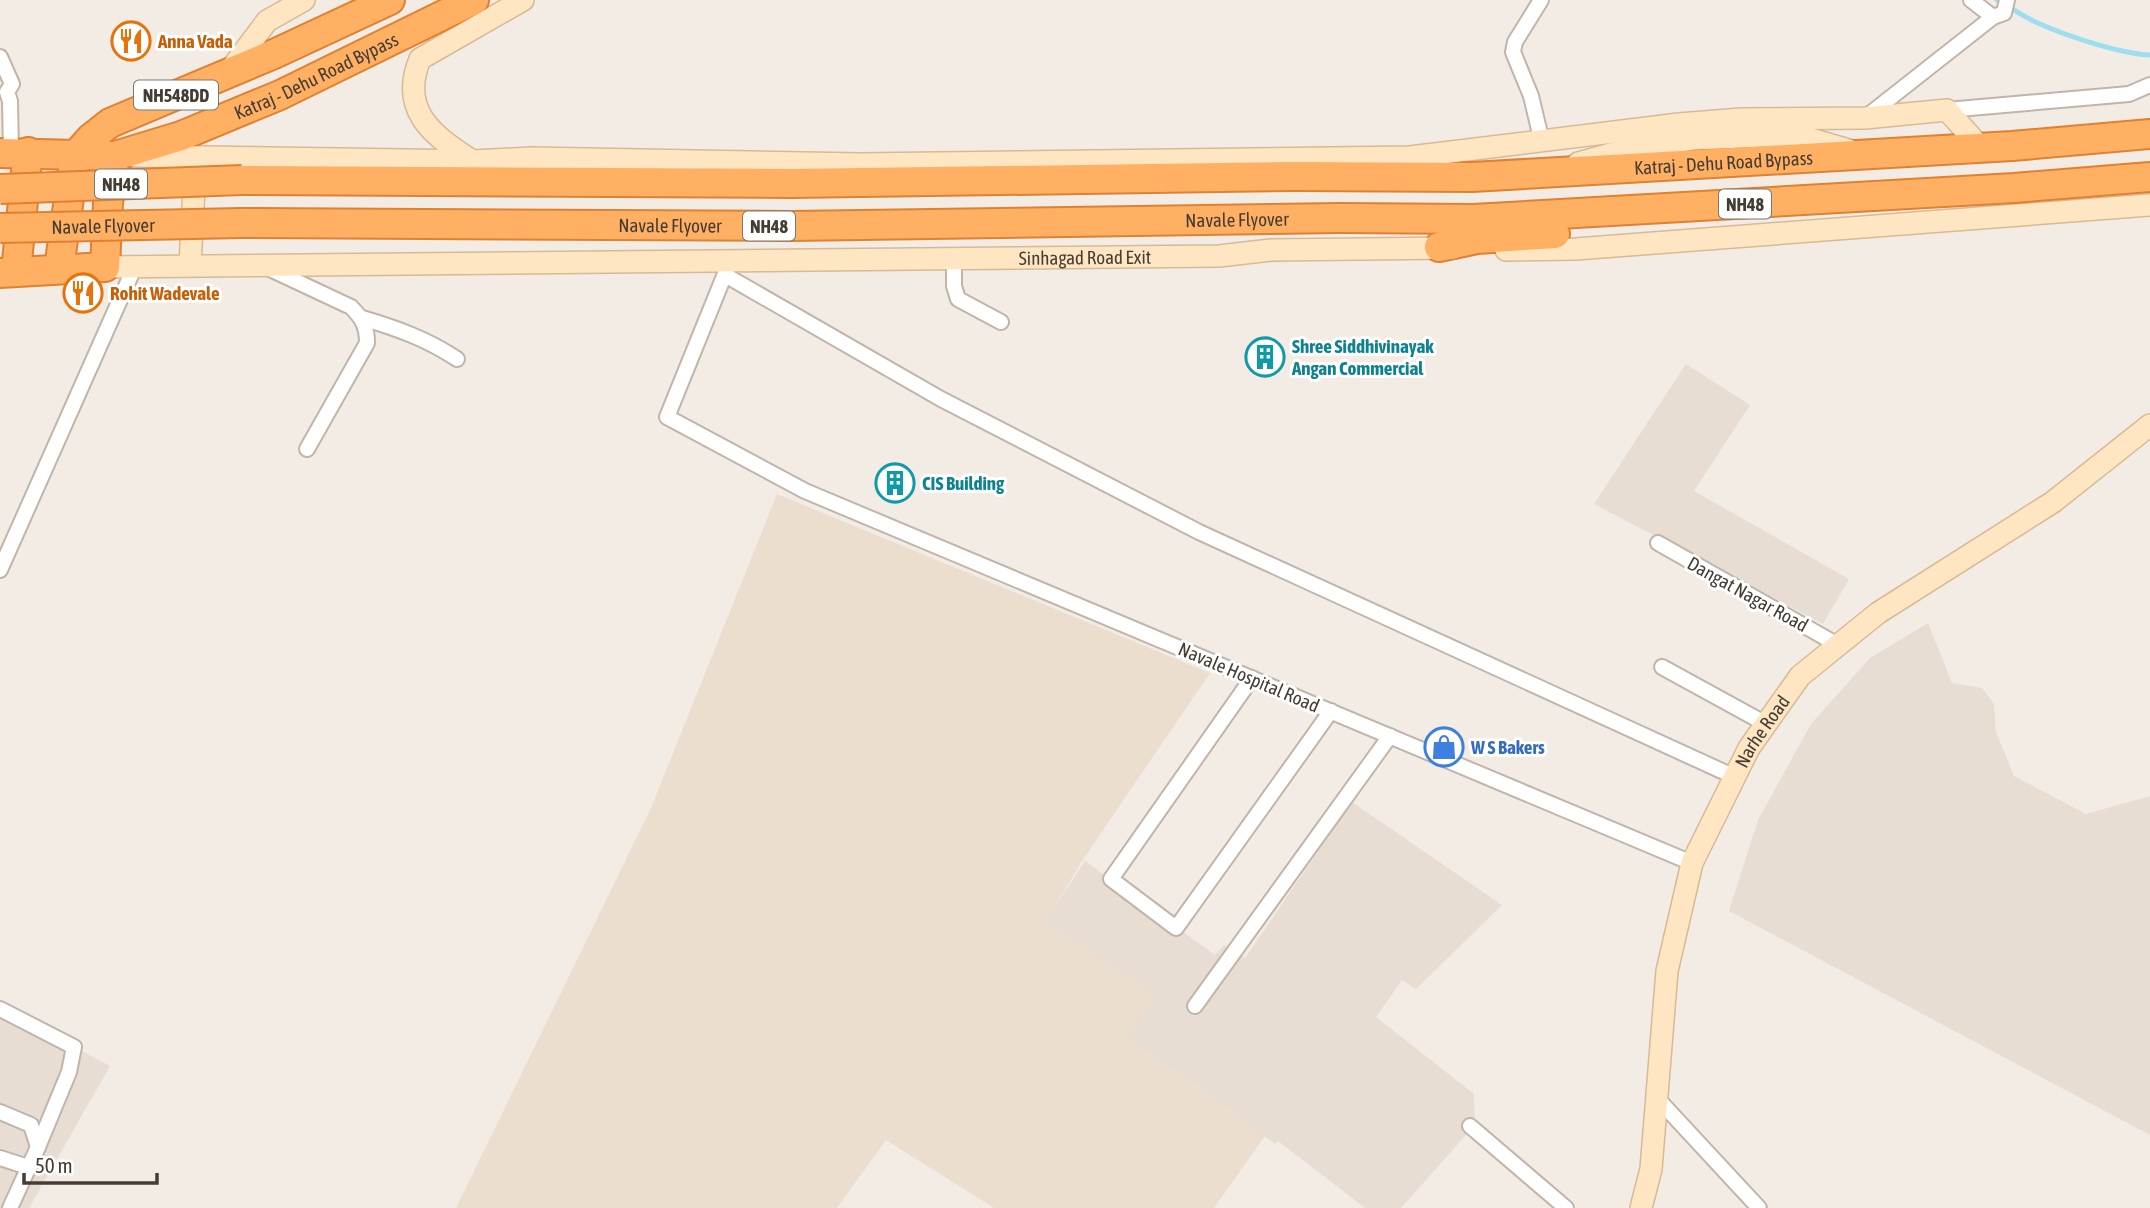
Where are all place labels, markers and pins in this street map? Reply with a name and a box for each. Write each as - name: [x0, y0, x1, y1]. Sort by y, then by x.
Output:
- restaurant icon: Anna Vada: [110, 20, 152, 62]
- place label: Anna Vada: [157, 30, 233, 52]
- restaurant icon: Rohit Wadevale: [62, 272, 104, 314]
- place label: Rohit Wadevale: [110, 282, 220, 304]
- place label: Shree Siddhivinayak Angan Commercial: [1291, 335, 1434, 379]
- building icon: Shree Siddhivinayak Angan Commercial: [1244, 336, 1286, 378]
- building icon: CIS Building: [874, 462, 916, 504]
- place label: CIS Building: [922, 472, 1005, 494]
- shop icon: W S Bakers: [1423, 726, 1465, 768]
- place label: W S Bakers: [1470, 736, 1545, 758]

